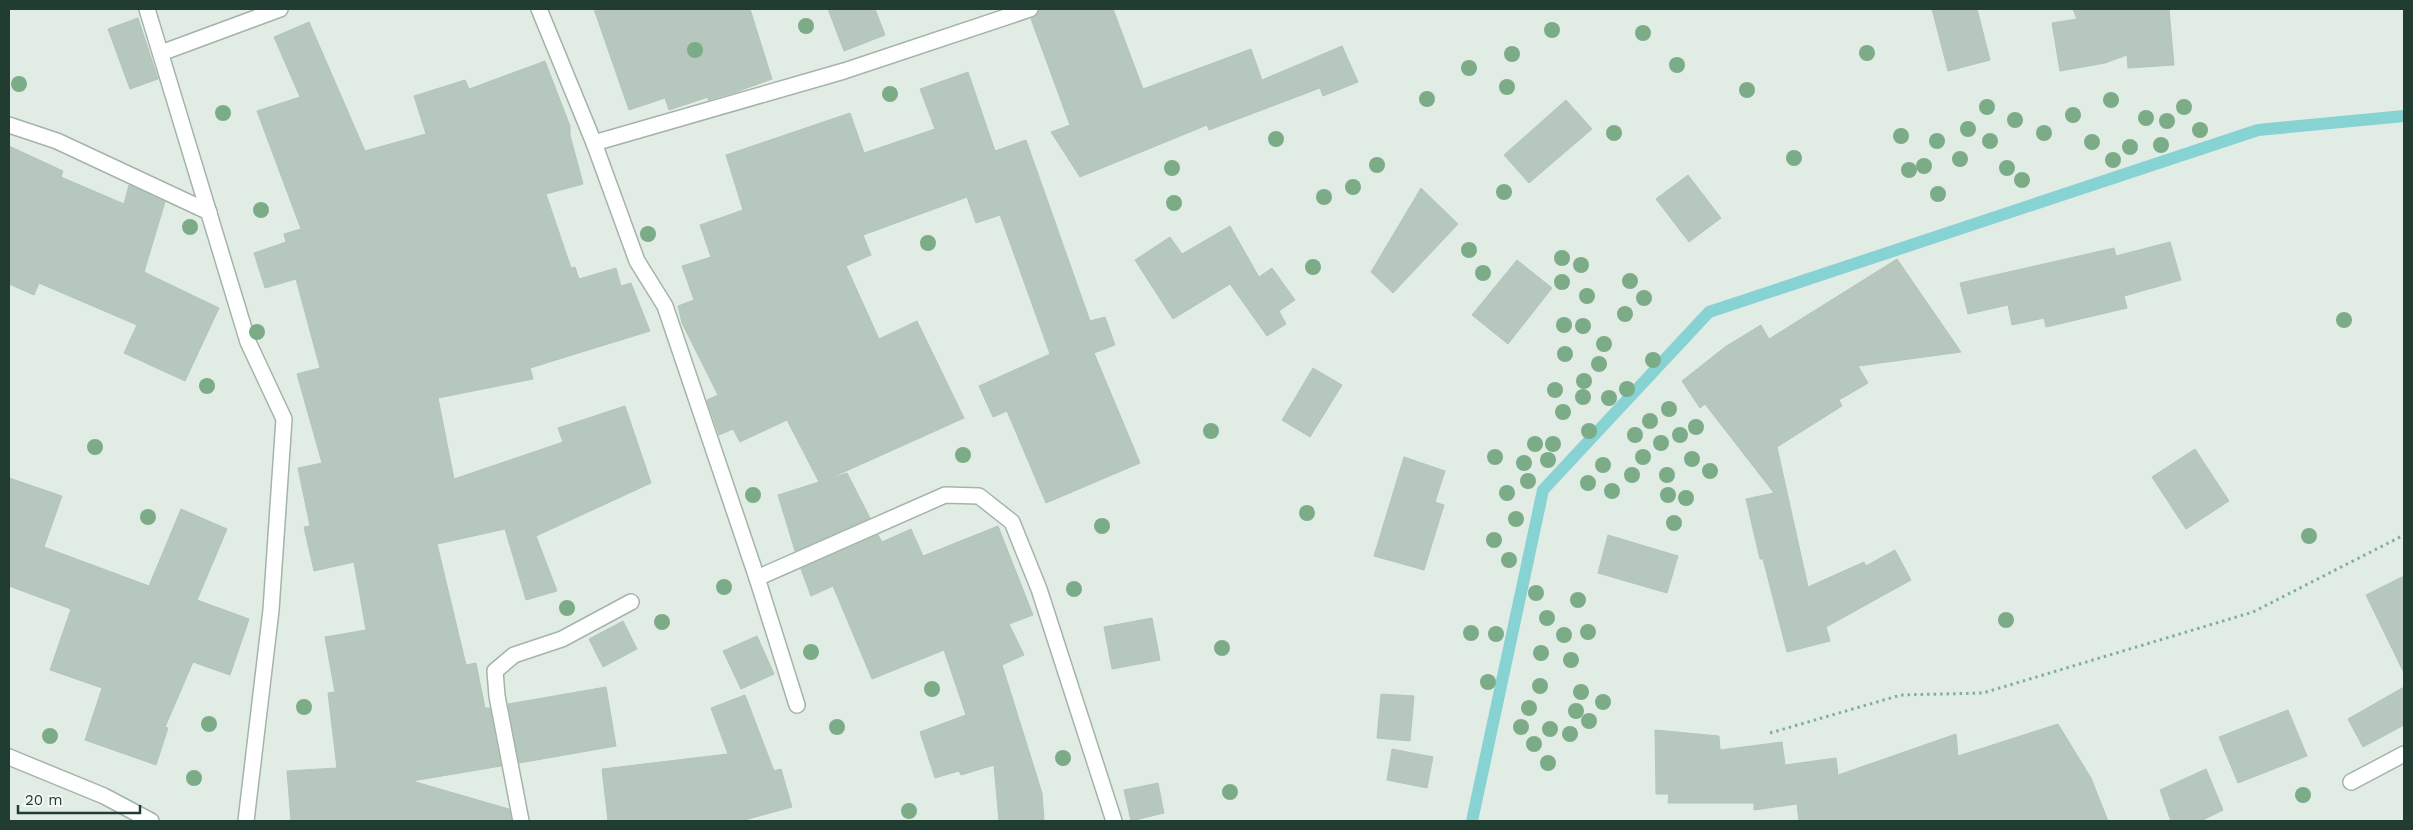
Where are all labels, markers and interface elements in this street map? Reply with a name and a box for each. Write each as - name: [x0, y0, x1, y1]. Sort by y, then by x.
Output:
- scale bar: [18, 782, 140, 814]
- text: 20 m: [25, 791, 63, 809]

